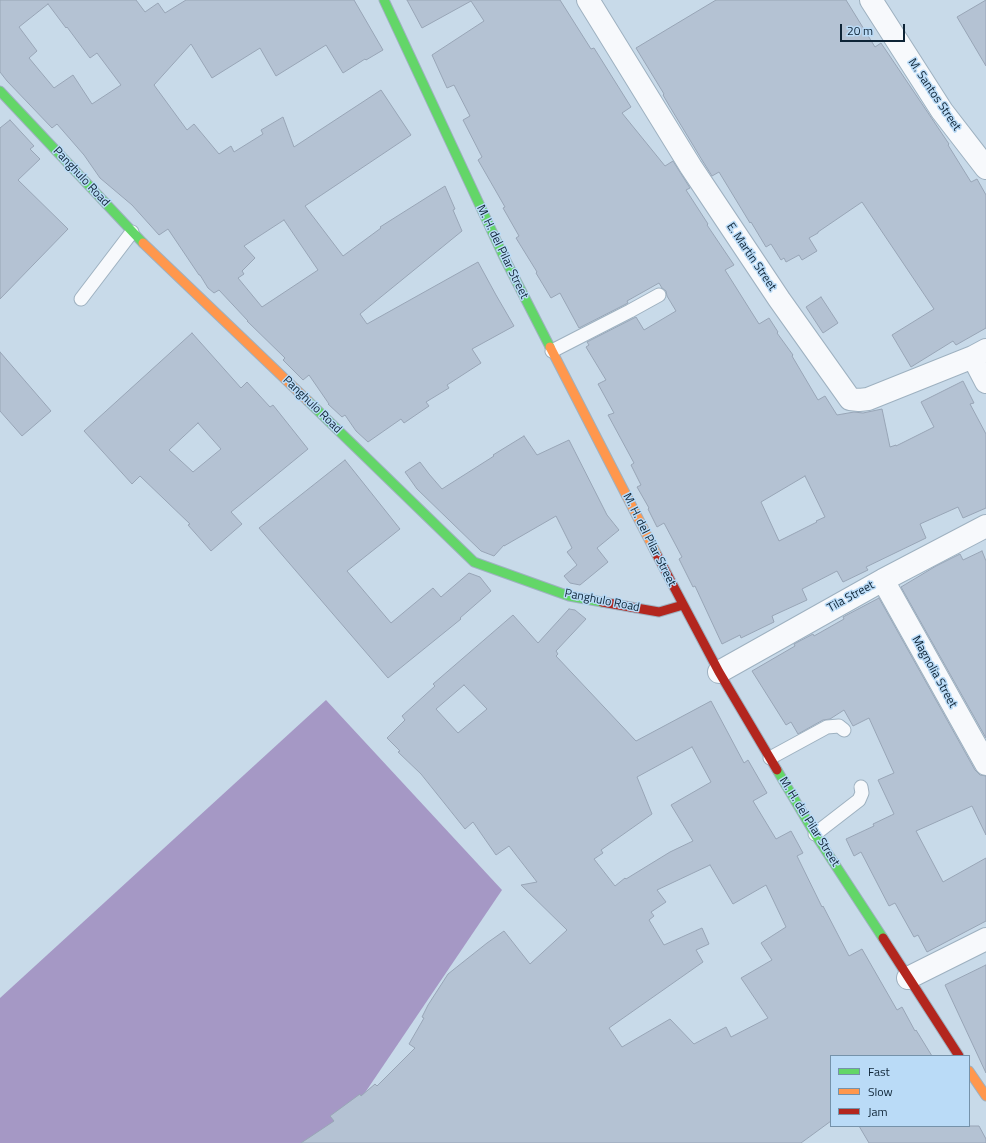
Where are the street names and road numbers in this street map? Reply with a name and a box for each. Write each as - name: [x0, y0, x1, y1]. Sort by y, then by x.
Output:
- street label: M. Santos Street: [905, 56, 963, 134]
- street label: Panghulo Road: [50, 144, 112, 210]
- street label: M. H. del Pilar Street: [473, 203, 531, 301]
- street label: E. Martin Street: [723, 220, 779, 294]
- street label: Panghulo Road: [280, 373, 344, 437]
- street label: M. H. del Pilar Street: [619, 491, 679, 589]
- street label: Tila Street: [825, 578, 877, 616]
- street label: Panghulo Road: [563, 587, 641, 615]
- street label: Magnolia Street: [908, 634, 960, 710]
- street label: M. H. del Pilar Street: [776, 775, 842, 869]

